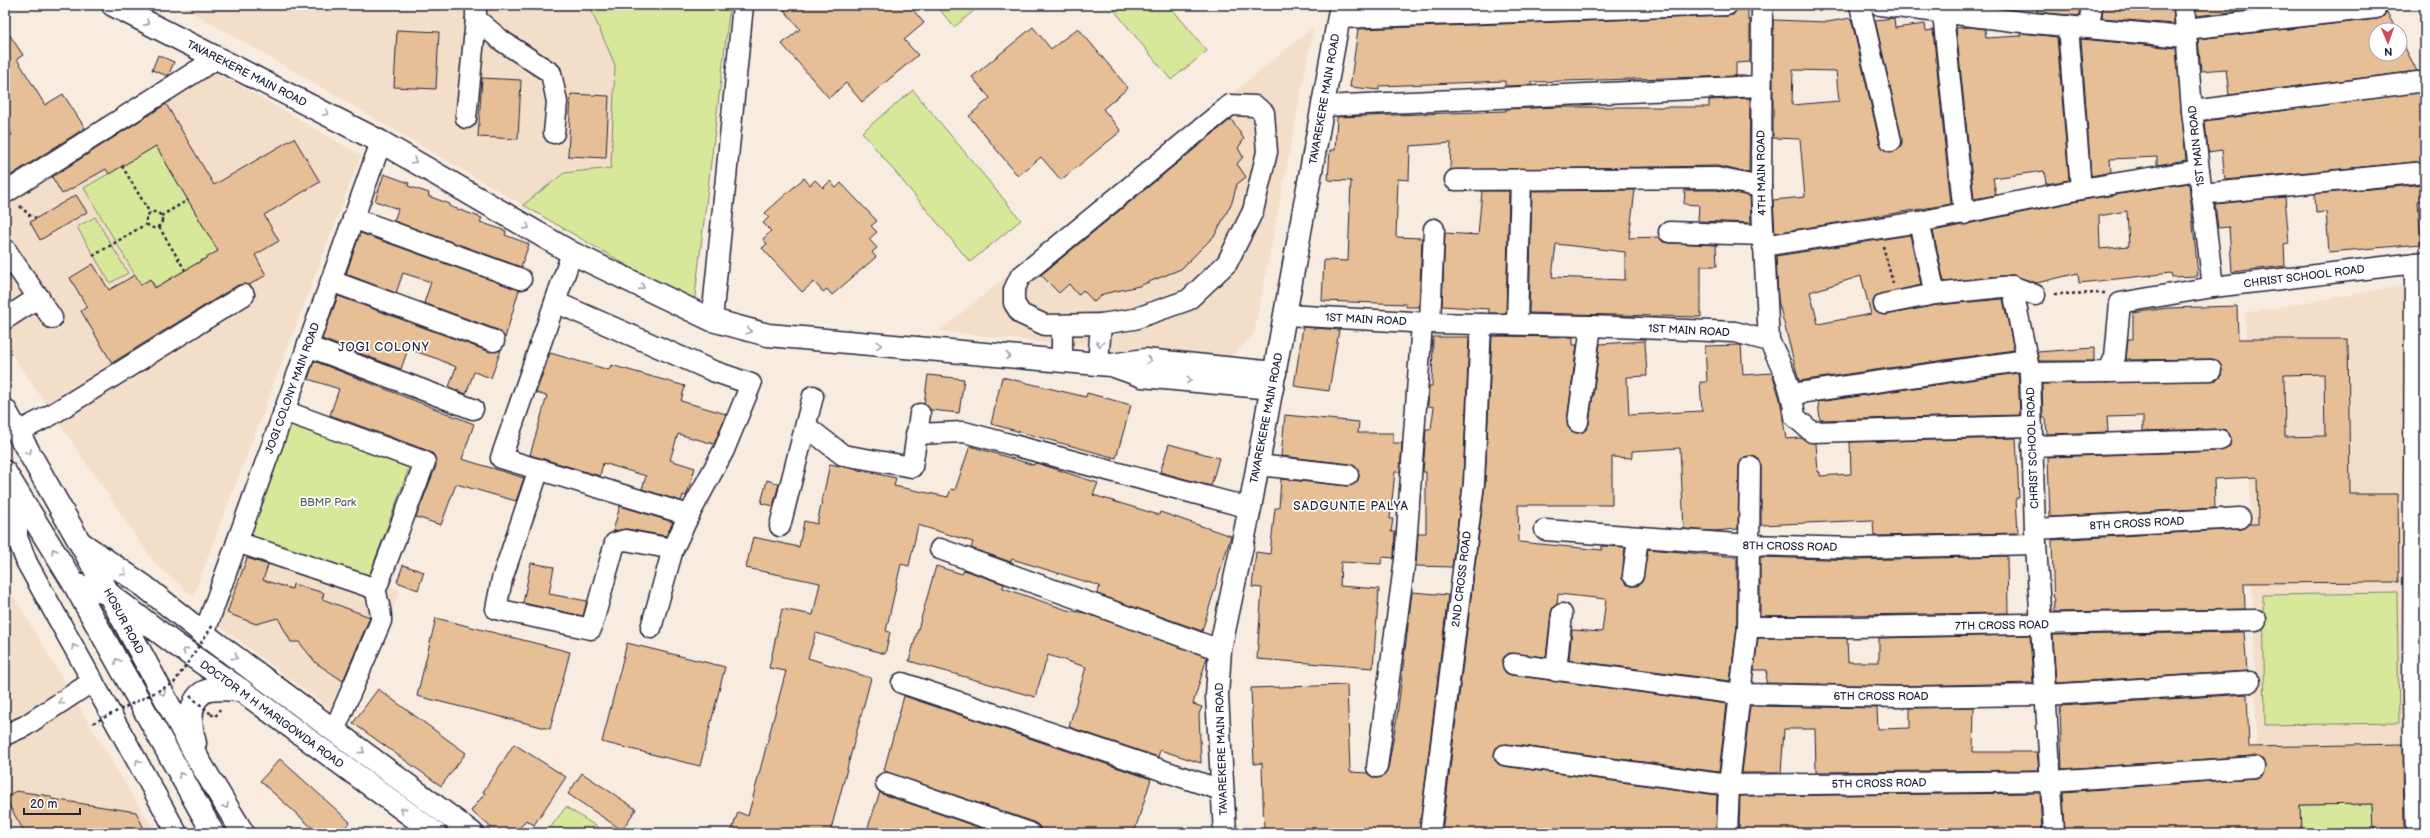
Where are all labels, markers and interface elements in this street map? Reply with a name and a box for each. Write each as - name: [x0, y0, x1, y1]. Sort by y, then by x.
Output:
- one-way arrow: [143, 18, 150, 26]
- north arrow: [2368, 22, 2408, 62]
- street label: TAVAREKERE MAIN ROAD: [1307, 33, 1342, 166]
- street label: TAVAREKERE MAIN ROAD: [185, 38, 309, 109]
- text: N: [2384, 45, 2393, 58]
- street label: 1ST MAIN ROAD: [2186, 105, 2207, 187]
- one-way arrow: [321, 109, 329, 116]
- street label: 4TH MAIN ROAD: [1754, 130, 1769, 216]
- one-way arrow: [410, 157, 417, 164]
- one-way arrow: [522, 222, 530, 229]
- street label: CHRIST SCHOOL ROAD: [2243, 263, 2365, 290]
- one-way arrow: [637, 282, 645, 290]
- street label: 1ST MAIN ROAD: [1325, 311, 1407, 328]
- street label: JOGI COLONY MAIN ROAD: [263, 321, 322, 455]
- street label: 1ST MAIN ROAD: [1648, 322, 1730, 339]
- one-way arrow: [746, 326, 753, 334]
- district label: JOGI COLONY: [338, 340, 430, 355]
- one-way arrow: [876, 340, 882, 349]
- one-way arrow: [1095, 341, 1104, 347]
- one-way arrow: [1005, 351, 1011, 360]
- street label: TAVAREKERE MAIN ROAD: [1247, 352, 1286, 485]
- one-way arrow: [1146, 356, 1152, 365]
- one-way arrow: [1186, 375, 1193, 384]
- street label: CHRIST SCHOOL ROAD: [2024, 387, 2041, 509]
- one-way arrow: [24, 448, 31, 456]
- park label: BBMP Park: [300, 496, 357, 509]
- district label: SADGUNTE PALYA: [1293, 499, 1409, 514]
- street label: 8TH CROSS ROAD: [2089, 515, 2185, 532]
- street label: 2ND CROSS ROAD: [1449, 530, 1474, 628]
- street label: 8TH CROSS ROAD: [1742, 539, 1838, 554]
- one-way arrow: [51, 548, 59, 555]
- one-way arrow: [120, 568, 127, 575]
- street label: HOSUR ROAD: [101, 586, 146, 656]
- street label: 7TH CROSS ROAD: [1955, 618, 2049, 633]
- one-way arrow: [71, 644, 79, 651]
- one-way arrow: [182, 648, 189, 656]
- one-way arrow: [230, 652, 237, 659]
- one-way arrow: [115, 658, 122, 665]
- street label: DOCTOR M H MARIGOWDA ROAD: [197, 658, 346, 771]
- street label: TAVAREKERE MAIN ROAD: [1213, 682, 1230, 816]
- one-way arrow: [158, 689, 165, 696]
- street label: 6TH CROSS ROAD: [1833, 690, 1929, 703]
- one-way arrow: [58, 697, 65, 705]
- one-way arrow: [357, 746, 364, 753]
- one-way arrow: [135, 759, 142, 766]
- one-way arrow: [178, 771, 185, 779]
- street label: 5TH CROSS ROAD: [1831, 776, 1927, 791]
- scale bar: [24, 790, 80, 816]
- text: 20 m: [30, 797, 57, 812]
- one-way arrow: [222, 802, 229, 809]
- one-way arrow: [401, 808, 408, 815]

